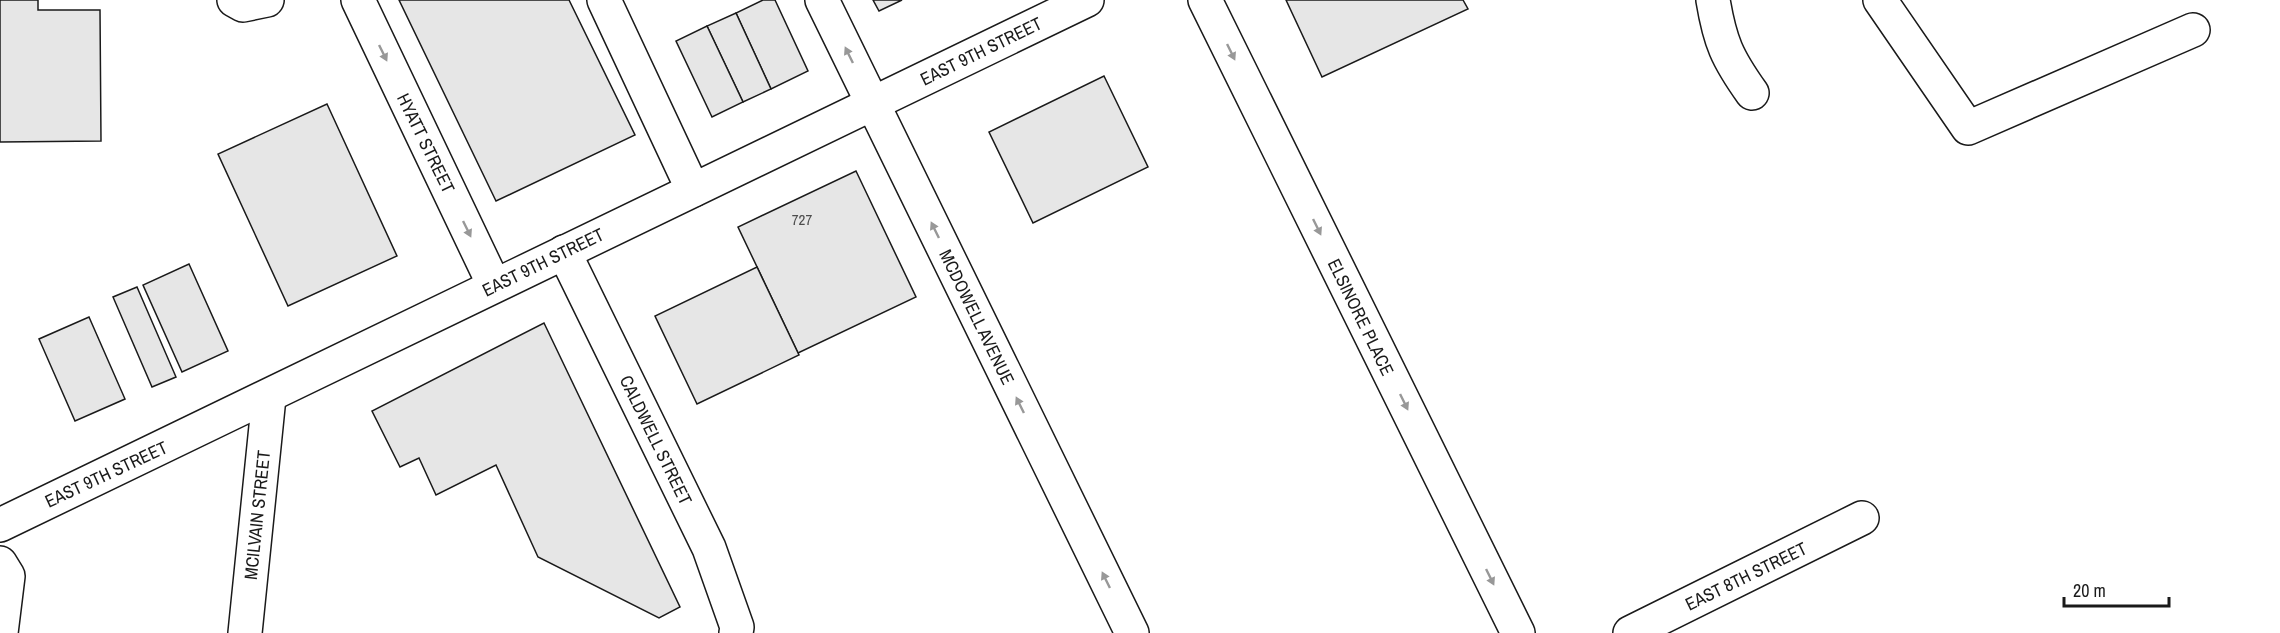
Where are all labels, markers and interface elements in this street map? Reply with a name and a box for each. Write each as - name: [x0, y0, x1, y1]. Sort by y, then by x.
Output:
- street label: EAST 9TH STREET: [916, 11, 1046, 91]
- one-way arrow: [379, 44, 388, 61]
- one-way arrow: [1226, 44, 1235, 61]
- one-way arrow: [844, 46, 854, 63]
- street label: HYATT STREET: [391, 89, 461, 197]
- house number: 727: [792, 209, 812, 230]
- one-way arrow: [1312, 219, 1322, 236]
- one-way arrow: [463, 220, 472, 237]
- street label: EAST 9TH STREET: [478, 222, 608, 302]
- one-way arrow: [930, 222, 939, 239]
- street label: MCDOWELL AVENUE: [933, 245, 1021, 389]
- street label: ELSINORE PLACE: [1322, 254, 1400, 380]
- street label: CALDWELL STREET: [614, 371, 698, 509]
- one-way arrow: [1398, 393, 1408, 411]
- one-way arrow: [1016, 397, 1025, 414]
- street label: EAST 9TH STREET: [41, 435, 171, 513]
- street label: MCILVAIN STREET: [238, 449, 276, 581]
- street label: EAST 8TH STREET: [1681, 536, 1811, 616]
- one-way arrow: [1485, 568, 1495, 585]
- scale bar: [2064, 570, 2169, 608]
- one-way arrow: [1101, 572, 1111, 589]
- text: 20 m: [2073, 578, 2106, 603]

